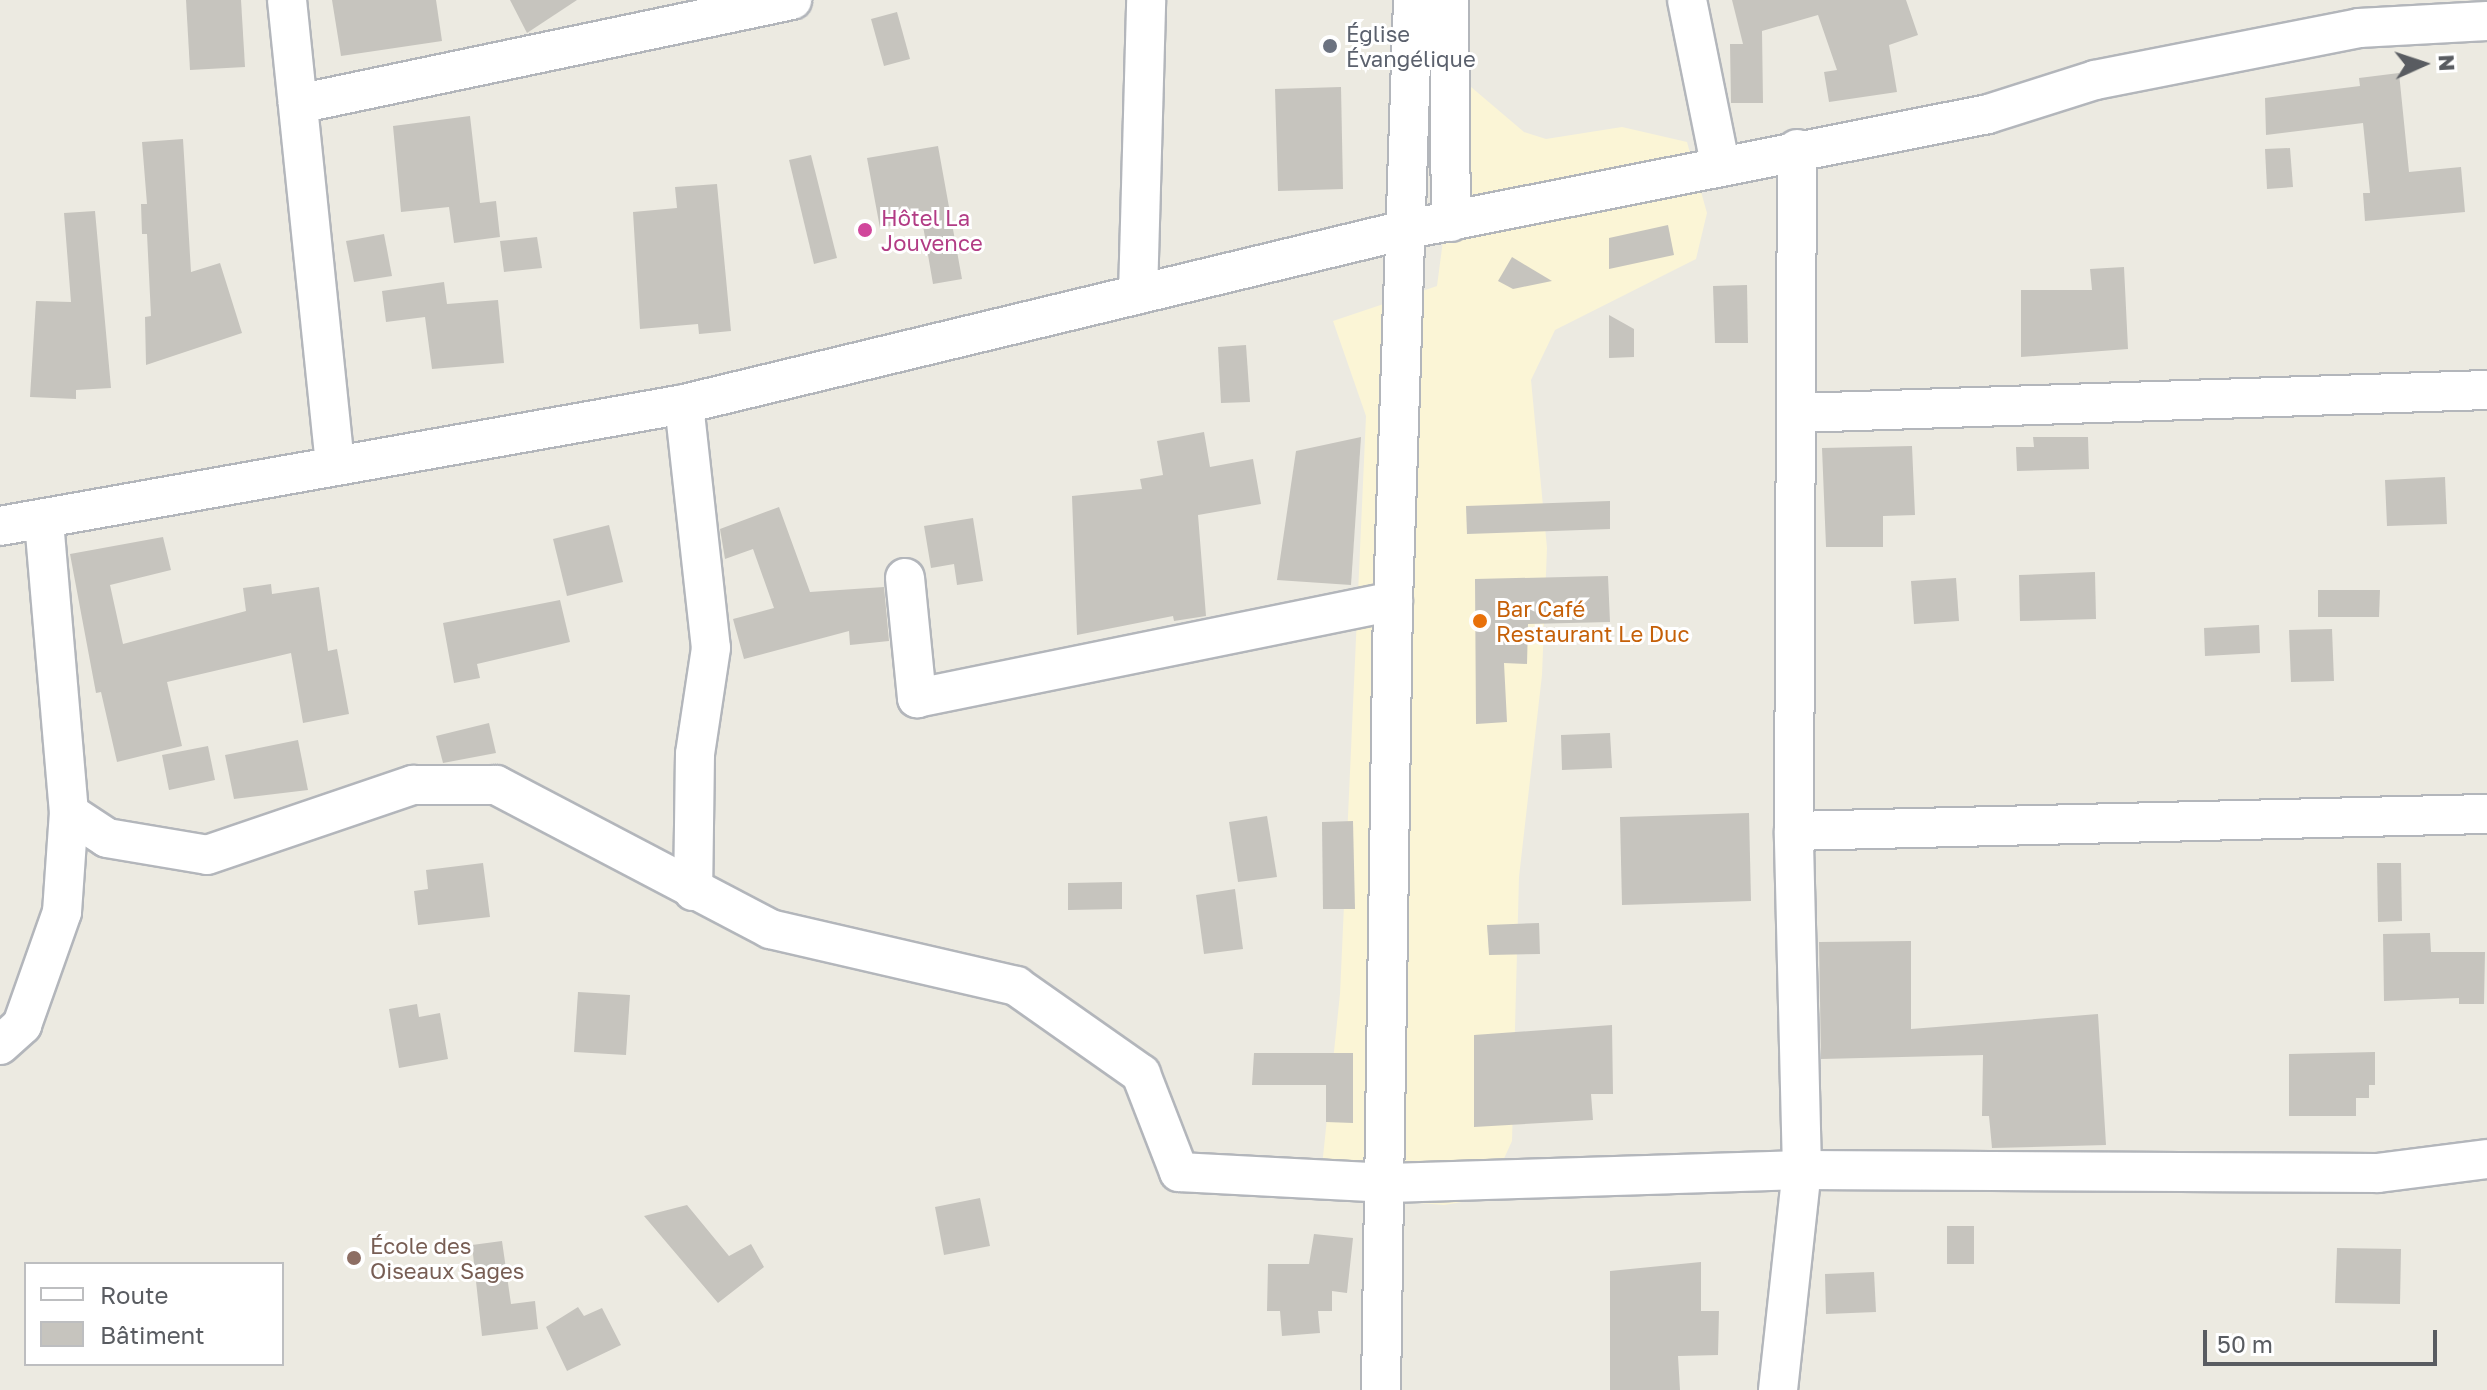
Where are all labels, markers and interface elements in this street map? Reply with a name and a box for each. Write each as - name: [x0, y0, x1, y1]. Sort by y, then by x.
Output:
- place label: Église Évangélique: [1346, 20, 1476, 72]
- north arrow: [2383, 24, 2463, 104]
- marker: Église Évangélique: [1321, 37, 1339, 55]
- text: N: [2434, 54, 2461, 72]
- place label: Hôtel La Jouvence: [881, 204, 983, 256]
- marker: Hôtel La Jouvence: [856, 221, 874, 239]
- place label: Bar Café Restaurant Le Duc: [1496, 595, 1689, 646]
- marker: Bar Café Restaurant Le Duc: [1471, 612, 1489, 630]
- place label: École des Oiseaux Sages: [370, 1232, 524, 1284]
- marker: École des Oiseaux Sages: [345, 1249, 363, 1267]
- legend: [24, 1262, 284, 1366]
- text: Route: [100, 1280, 169, 1309]
- scale bar: [2207, 1314, 2441, 1364]
- text: Bâtiment: [100, 1320, 205, 1349]
- text: 50 m: [2217, 1329, 2273, 1358]

